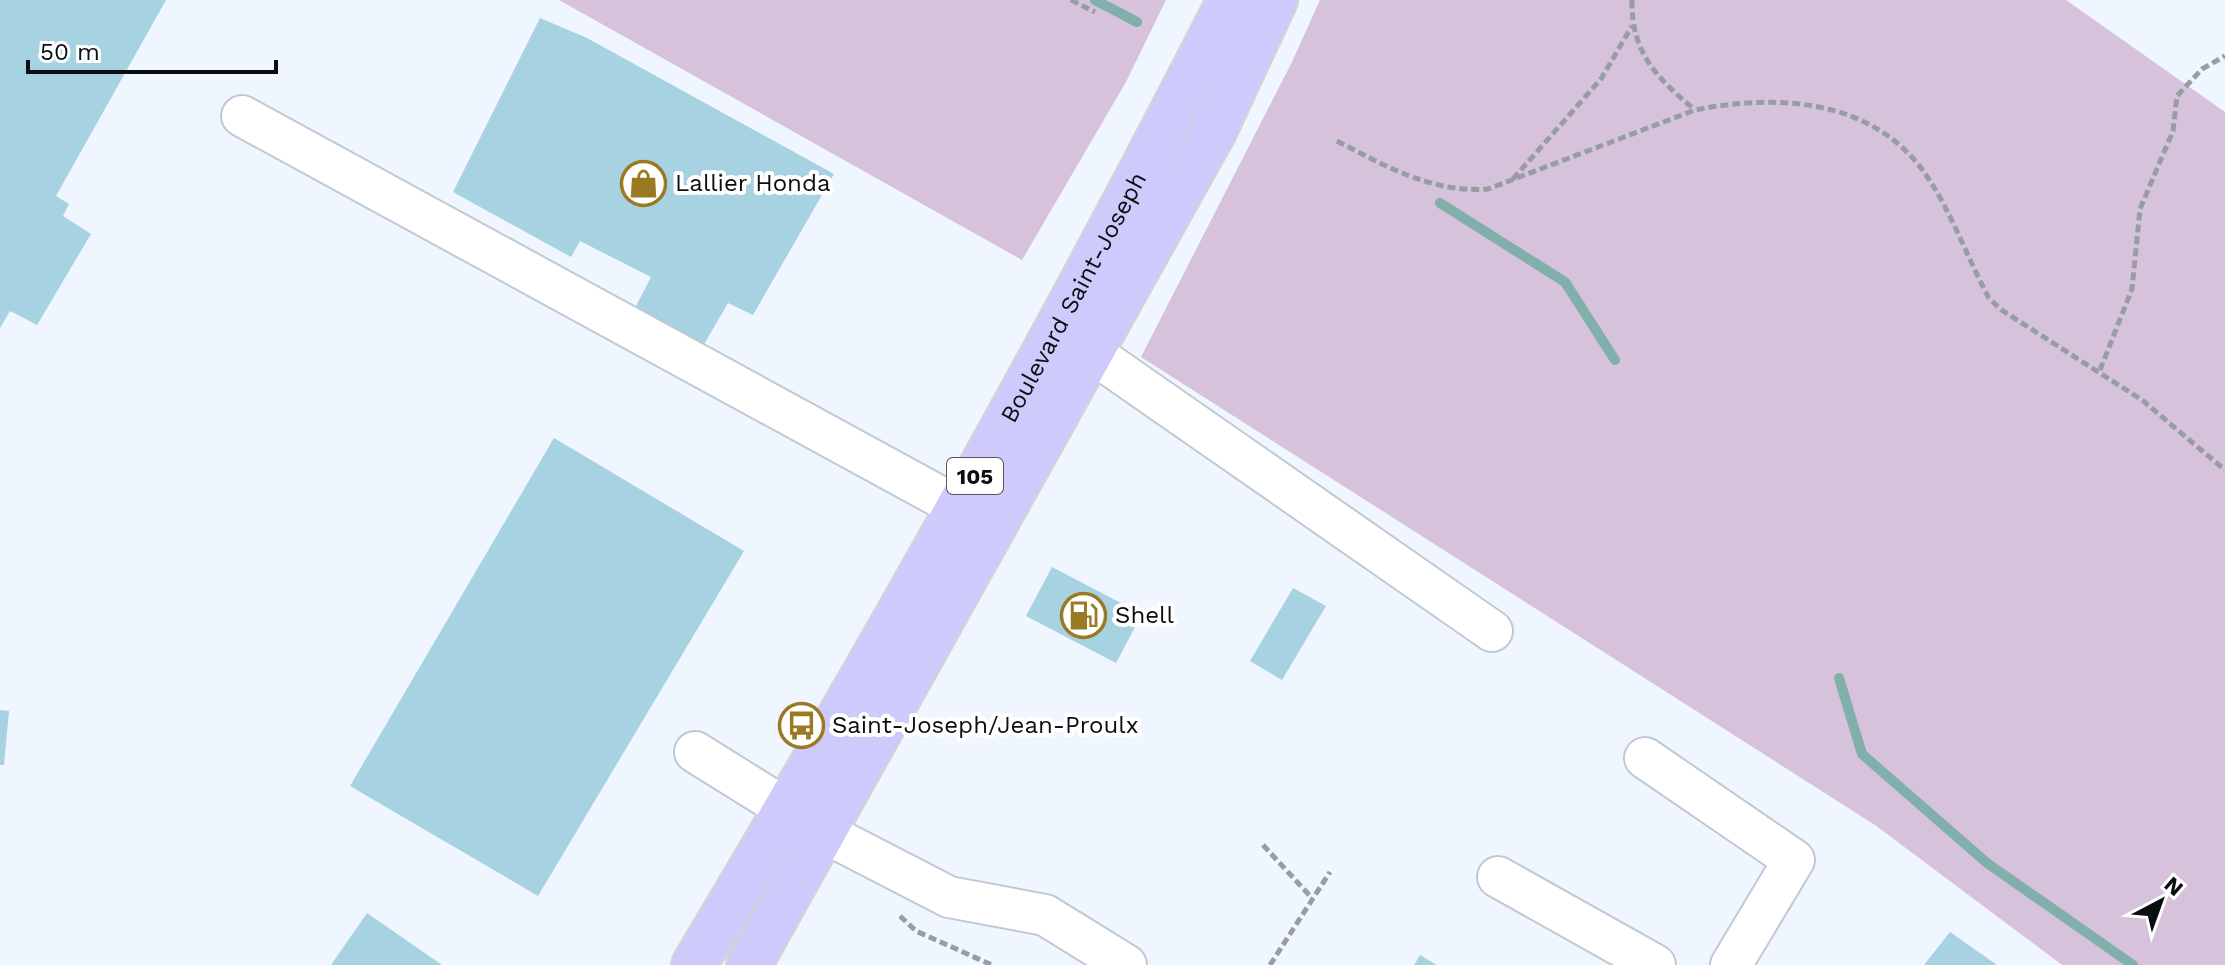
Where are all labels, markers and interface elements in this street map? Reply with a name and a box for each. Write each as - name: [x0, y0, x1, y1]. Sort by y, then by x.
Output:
- scale bar: [28, 24, 276, 74]
- text: 50 m: [40, 38, 100, 66]
- shop icon: Lallier Honda: [620, 159, 668, 207]
- street label: Boulevard Saint-Joseph: [995, 167, 1152, 428]
- place label: Lallier Honda: [675, 169, 831, 197]
- road number: 105: [947, 458, 1003, 494]
- fuel station icon: Shell: [1060, 591, 1108, 639]
- place label: Shell: [1115, 601, 1174, 629]
- bus stop icon: Saint-Joseph/Jean-Proulx: [777, 701, 825, 749]
- place label: Saint-Joseph/Jean-Proulx: [832, 711, 1138, 739]
- north arrow: [2121, 861, 2201, 941]
- text: N: [2159, 871, 2188, 901]

